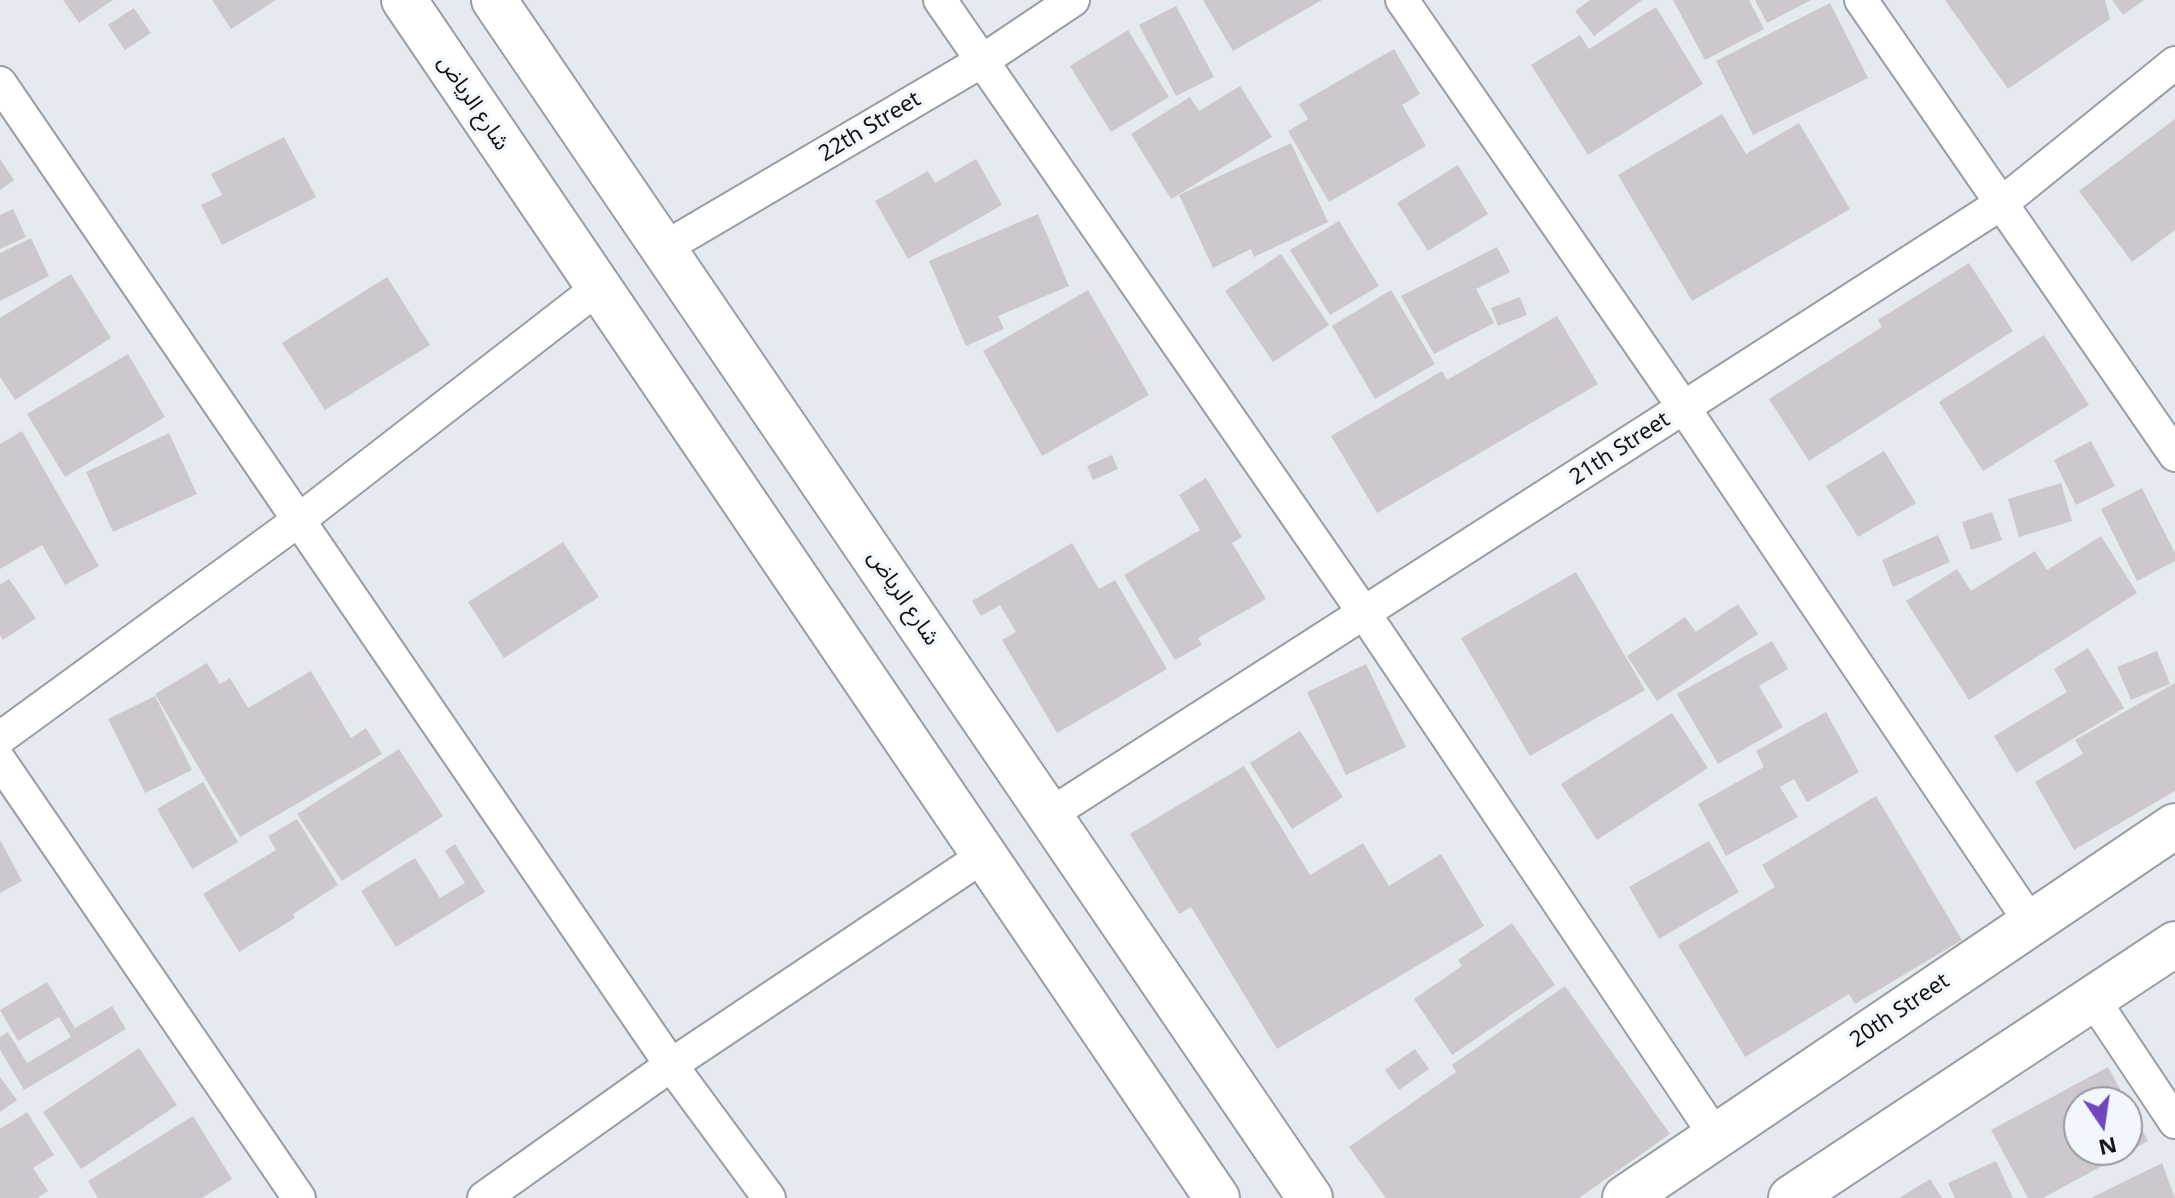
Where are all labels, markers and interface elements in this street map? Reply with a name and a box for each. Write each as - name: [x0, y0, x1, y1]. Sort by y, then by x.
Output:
- street label: شارع الرياض: [431, 50, 515, 156]
- street label: 22th Street: [814, 86, 926, 168]
- street label: 21th Street: [1565, 407, 1675, 491]
- street label: شارع الرياض: [861, 545, 945, 651]
- street label: 20th Street: [1845, 968, 1955, 1054]
- north arrow: [2063, 1086, 2143, 1166]
- text: N: [2096, 1131, 2120, 1164]

